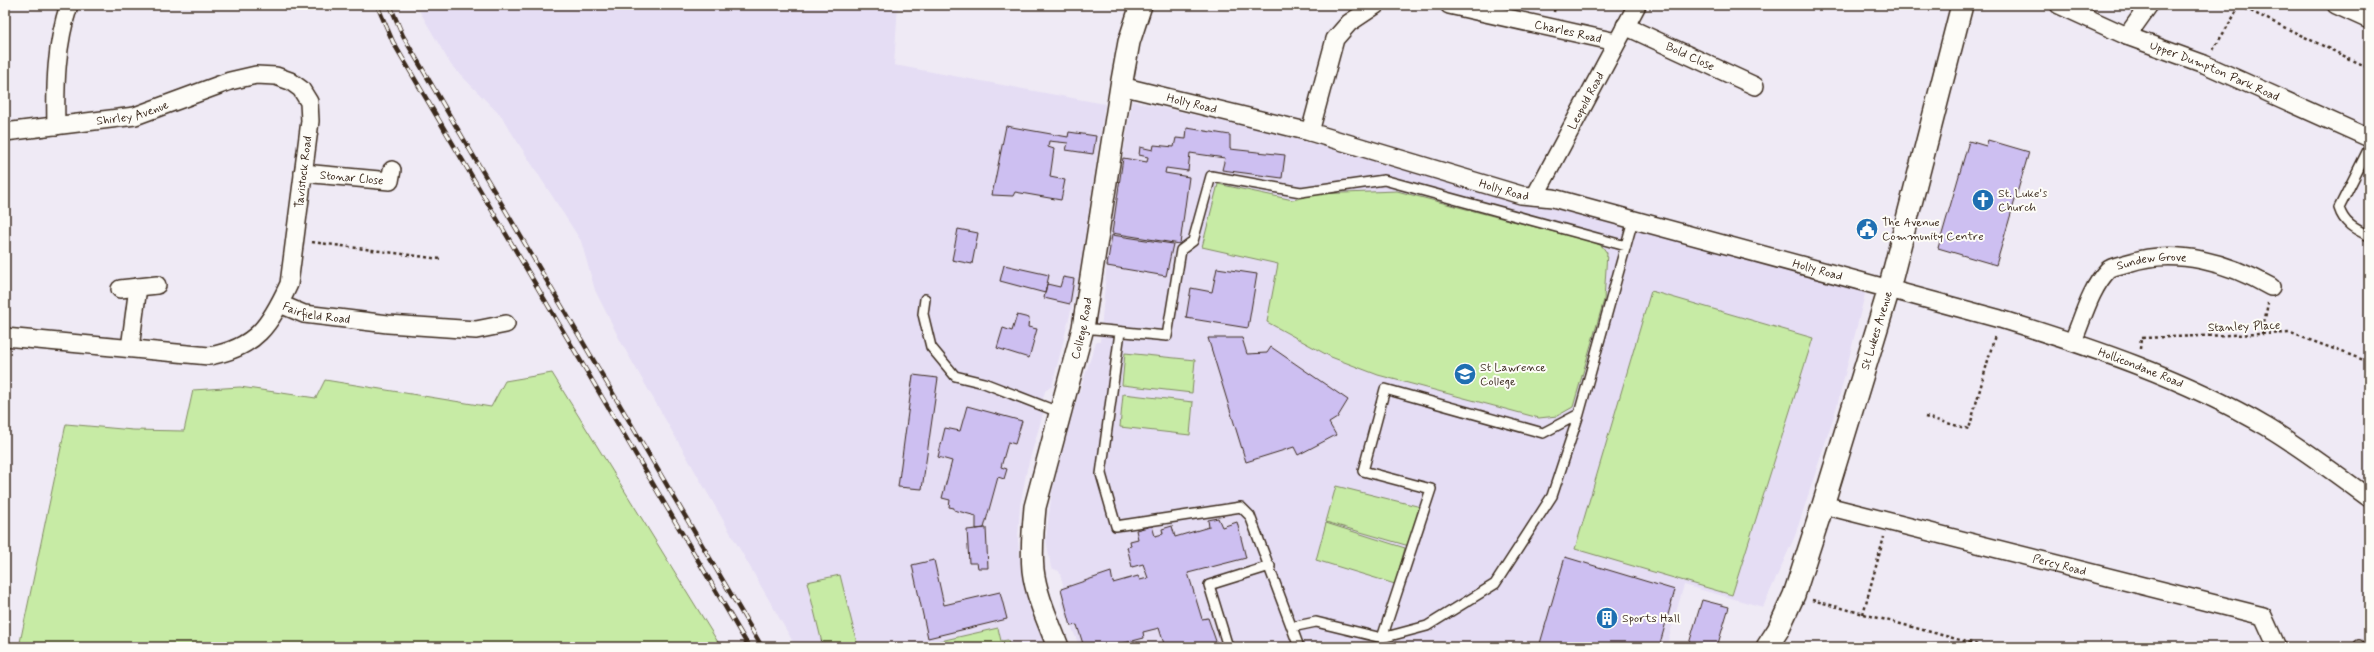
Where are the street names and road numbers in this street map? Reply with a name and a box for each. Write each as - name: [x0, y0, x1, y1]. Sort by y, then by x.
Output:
- street label: Charles Road: [1533, 17, 1603, 48]
- street label: Upper Dumpton Park Road: [2147, 38, 2281, 106]
- street label: Bold Close: [1663, 39, 1717, 75]
- street label: Leopold Road: [1565, 70, 1609, 133]
- street label: Holly Road: [1165, 90, 1218, 118]
- street label: Shirley Avenue: [95, 97, 171, 130]
- street label: Tavistock Road: [292, 135, 316, 209]
- street label: Stonar Close: [319, 168, 384, 189]
- street label: Holly Road: [1477, 176, 1530, 205]
- street label: Sundew Grove: [2115, 250, 2188, 275]
- street label: Holly Road: [1791, 256, 1844, 285]
- street label: St Lukes Avenue: [1858, 289, 1897, 372]
- street label: College Road: [1068, 296, 1097, 361]
- street label: Fairfield Road: [280, 299, 351, 328]
- street label: Stanley Place: [2208, 318, 2281, 336]
- street label: Hollicondane Road: [2096, 345, 2186, 392]
- street label: Percy Road: [2031, 551, 2088, 580]

